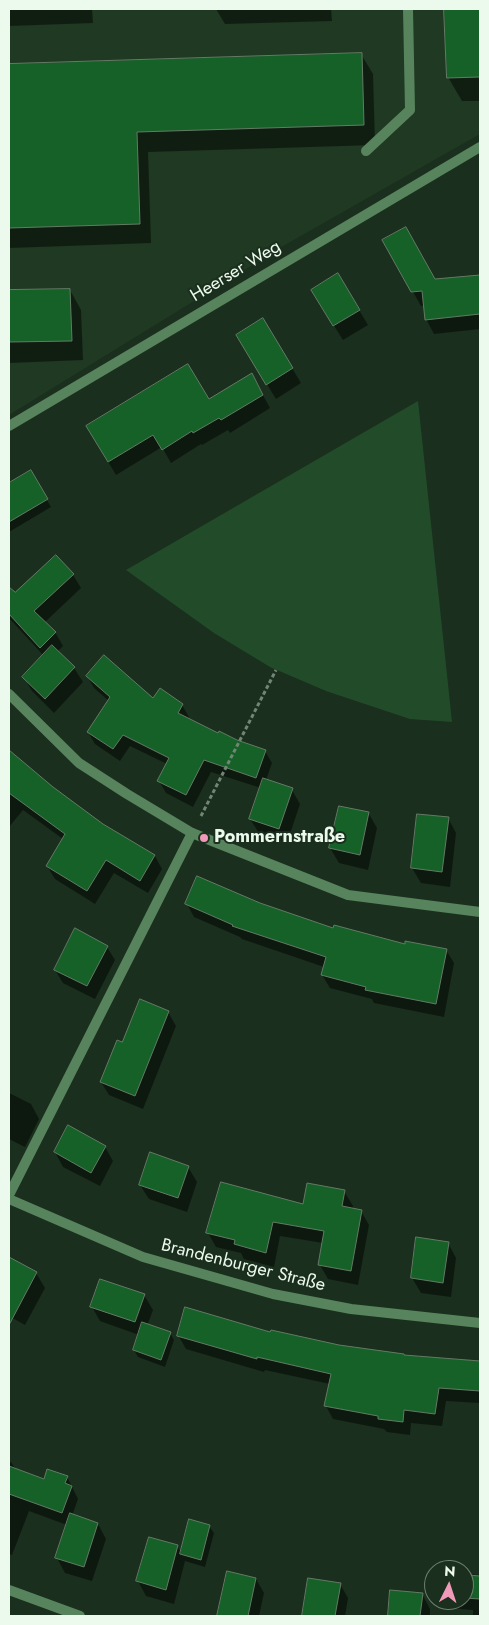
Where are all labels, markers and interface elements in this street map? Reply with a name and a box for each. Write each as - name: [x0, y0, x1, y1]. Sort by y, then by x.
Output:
- street label: Heerser Weg: [187, 237, 285, 307]
- place label: Pommernstraße: [214, 827, 345, 849]
- marker: Pommernstraße: [198, 832, 210, 844]
- street label: Brandenburger Straße: [159, 1235, 327, 1297]
- north arrow: [424, 1560, 474, 1610]
- text: N: [444, 1561, 456, 1581]

